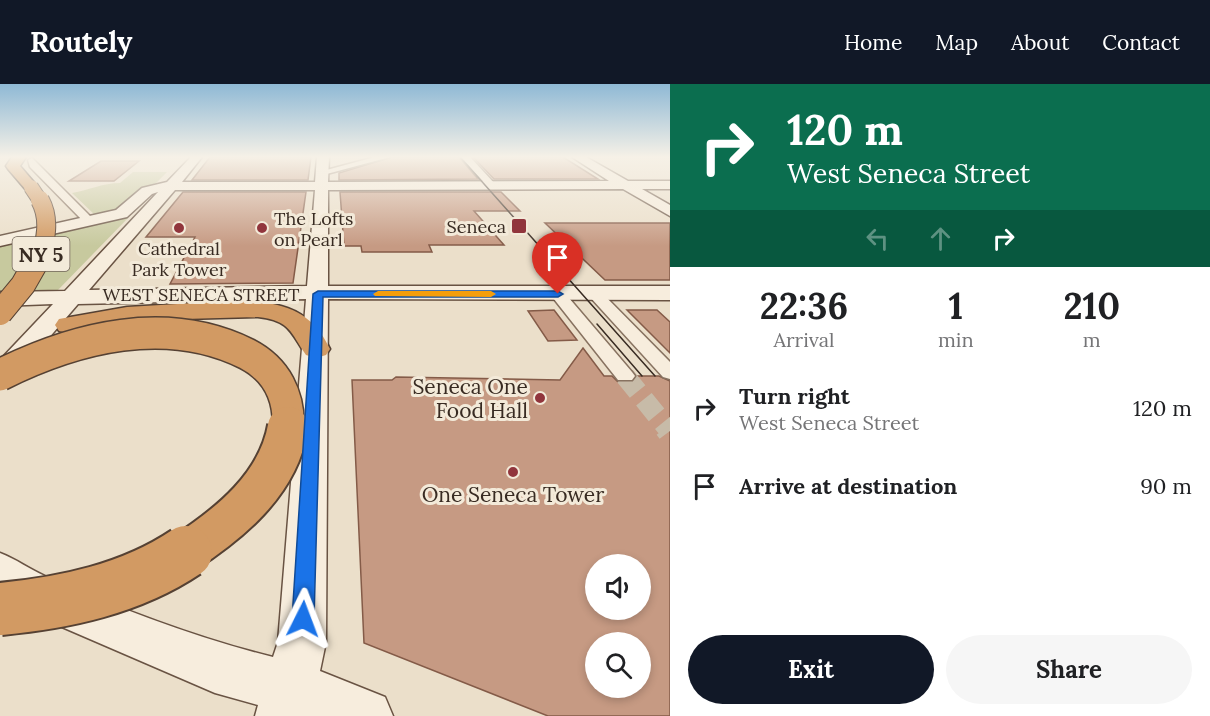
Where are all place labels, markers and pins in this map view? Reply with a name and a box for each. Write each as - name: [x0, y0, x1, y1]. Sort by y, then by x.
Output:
- place label: The Lofts on Pearl: [274, 207, 353, 251]
- place label: Seneca: [447, 215, 506, 238]
- marker: Seneca: [510, 217, 528, 235]
- marker: Cathedral Park Tower: [172, 221, 186, 235]
- marker: The Lofts on Pearl: [255, 221, 269, 235]
- pin: [532, 232, 583, 294]
- place label: Cathedral Park Tower: [132, 237, 227, 281]
- place label: Seneca One Food Hall: [412, 373, 528, 424]
- marker: Seneca One Food Hall: [533, 391, 547, 405]
- marker: One Seneca Tower: [506, 465, 520, 479]
- place label: One Seneca Tower: [422, 481, 604, 508]

